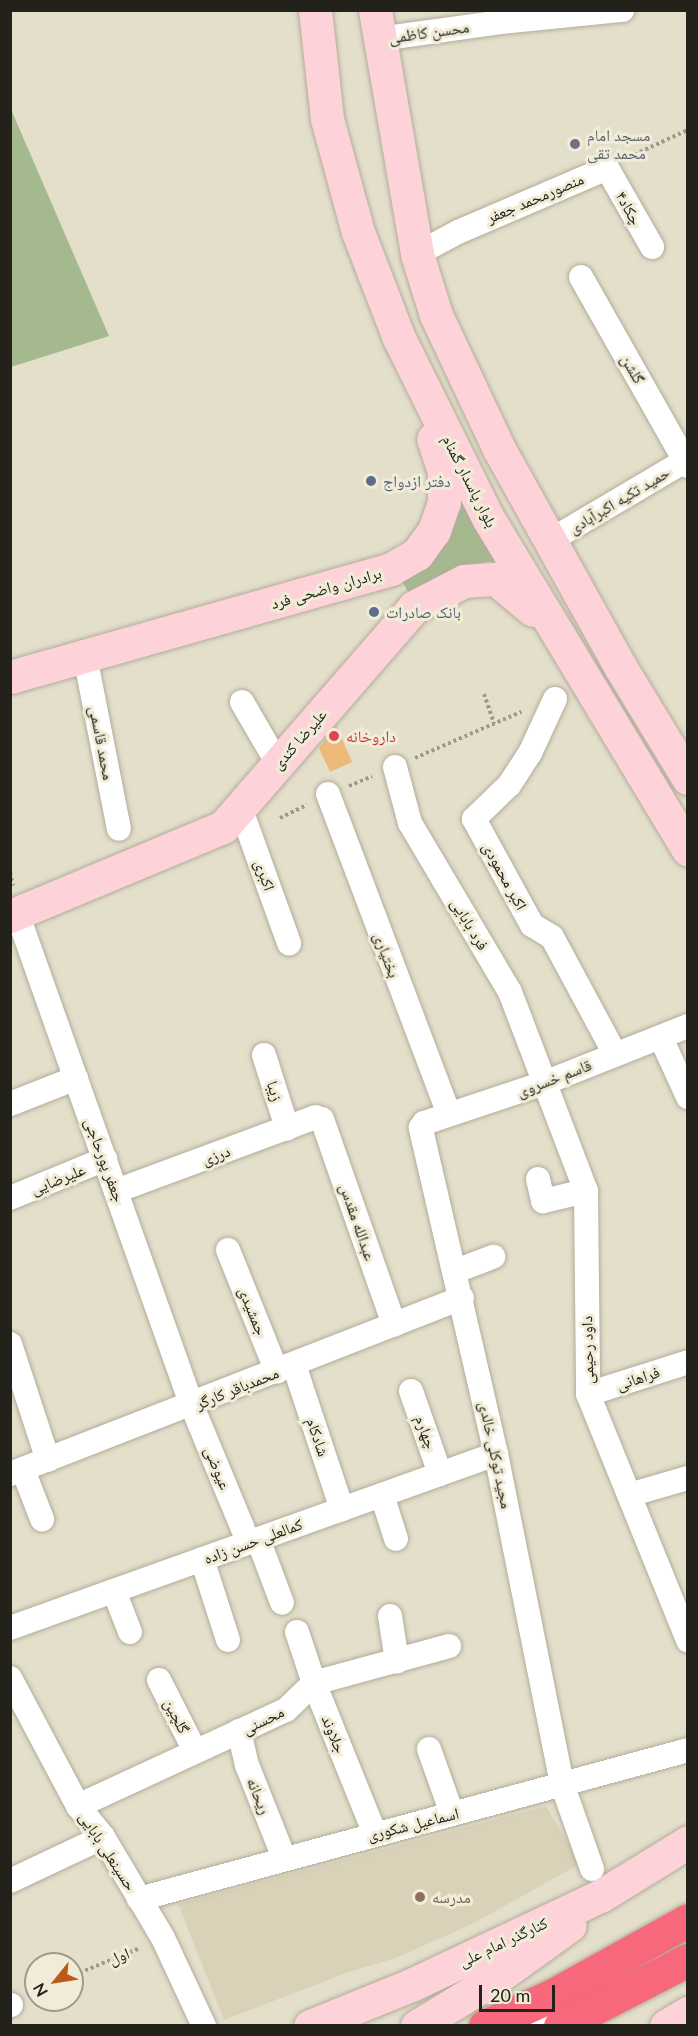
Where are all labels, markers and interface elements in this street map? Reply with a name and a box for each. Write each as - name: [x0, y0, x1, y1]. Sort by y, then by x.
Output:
- street label: محسن کاظمی: [388, 17, 470, 47]
- place label: مسجد امام محمد تقی: [587, 125, 650, 163]
- marker: مسجد امام محمد تقی: [568, 137, 582, 151]
- street label: منصورمحمد جعفر: [483, 169, 587, 227]
- street label: چکاد۴: [612, 188, 646, 228]
- street label: گلشن: [617, 351, 649, 387]
- street label: بلوار پاسدار گمنام: [438, 431, 502, 531]
- street label: حمید تکیه اکبرآبادی: [565, 462, 673, 538]
- place label: دفتر ازدواج: [383, 471, 451, 491]
- marker: دفتر ازدواج: [364, 474, 378, 488]
- street label: برادران واضحی فرد: [268, 563, 384, 613]
- place label: بانک صادرات: [386, 602, 461, 622]
- marker: بانک صادرات: [367, 605, 381, 619]
- street label: محمد قاسمی: [85, 704, 119, 782]
- street label: علیرضا کندی: [268, 705, 330, 773]
- place label: داروخانه: [346, 726, 396, 746]
- marker: داروخانه: [327, 729, 341, 743]
- street label: اکبر محمودی: [479, 839, 531, 913]
- street label: اکبری: [251, 857, 279, 893]
- street label: فرد بابایی: [447, 895, 493, 953]
- street label: بختیاری: [370, 930, 404, 980]
- street label: قاسم خسروی: [514, 1055, 594, 1101]
- street label: زیبا: [263, 1078, 287, 1104]
- street label: جعفر پورحاجی: [81, 1115, 129, 1205]
- street label: درزی: [199, 1141, 233, 1169]
- street label: علیرضایی: [28, 1159, 88, 1199]
- street label: عبدالله مقدس: [336, 1181, 380, 1263]
- street label: جمشیدی: [235, 1284, 271, 1338]
- street label: داود رحیمی: [577, 1316, 597, 1384]
- street label: فراهانی: [614, 1362, 662, 1394]
- street label: محمدباقر کارگر: [193, 1363, 281, 1413]
- street label: مجید توکلی خالدی: [475, 1400, 517, 1510]
- street label: چهارم: [411, 1413, 441, 1451]
- street label: شادکام: [302, 1415, 334, 1459]
- street label: عیوضی: [201, 1444, 235, 1492]
- street label: کمالعلی حسن زاده: [201, 1514, 305, 1568]
- street label: گلچین: [160, 1695, 194, 1737]
- street label: محسنی: [239, 1702, 287, 1738]
- street label: جلاوند: [318, 1712, 350, 1756]
- street label: ریحانه: [243, 1775, 275, 1817]
- street label: اسماعیل شکوری: [365, 1803, 461, 1845]
- street label: حسینعلی بابایی: [75, 1808, 141, 1894]
- place label: مدرسه: [432, 1887, 471, 1907]
- marker: مدرسه: [413, 1890, 427, 1904]
- street label: کنارگذر امام علی: [455, 1913, 551, 1971]
- street label: اول: [106, 1943, 132, 1969]
- north arrow: [24, 1952, 84, 2012]
- scale bar: [482, 1973, 558, 2011]
- text: N: [28, 1980, 51, 2000]
- text: 20 m: [490, 1984, 530, 2006]

